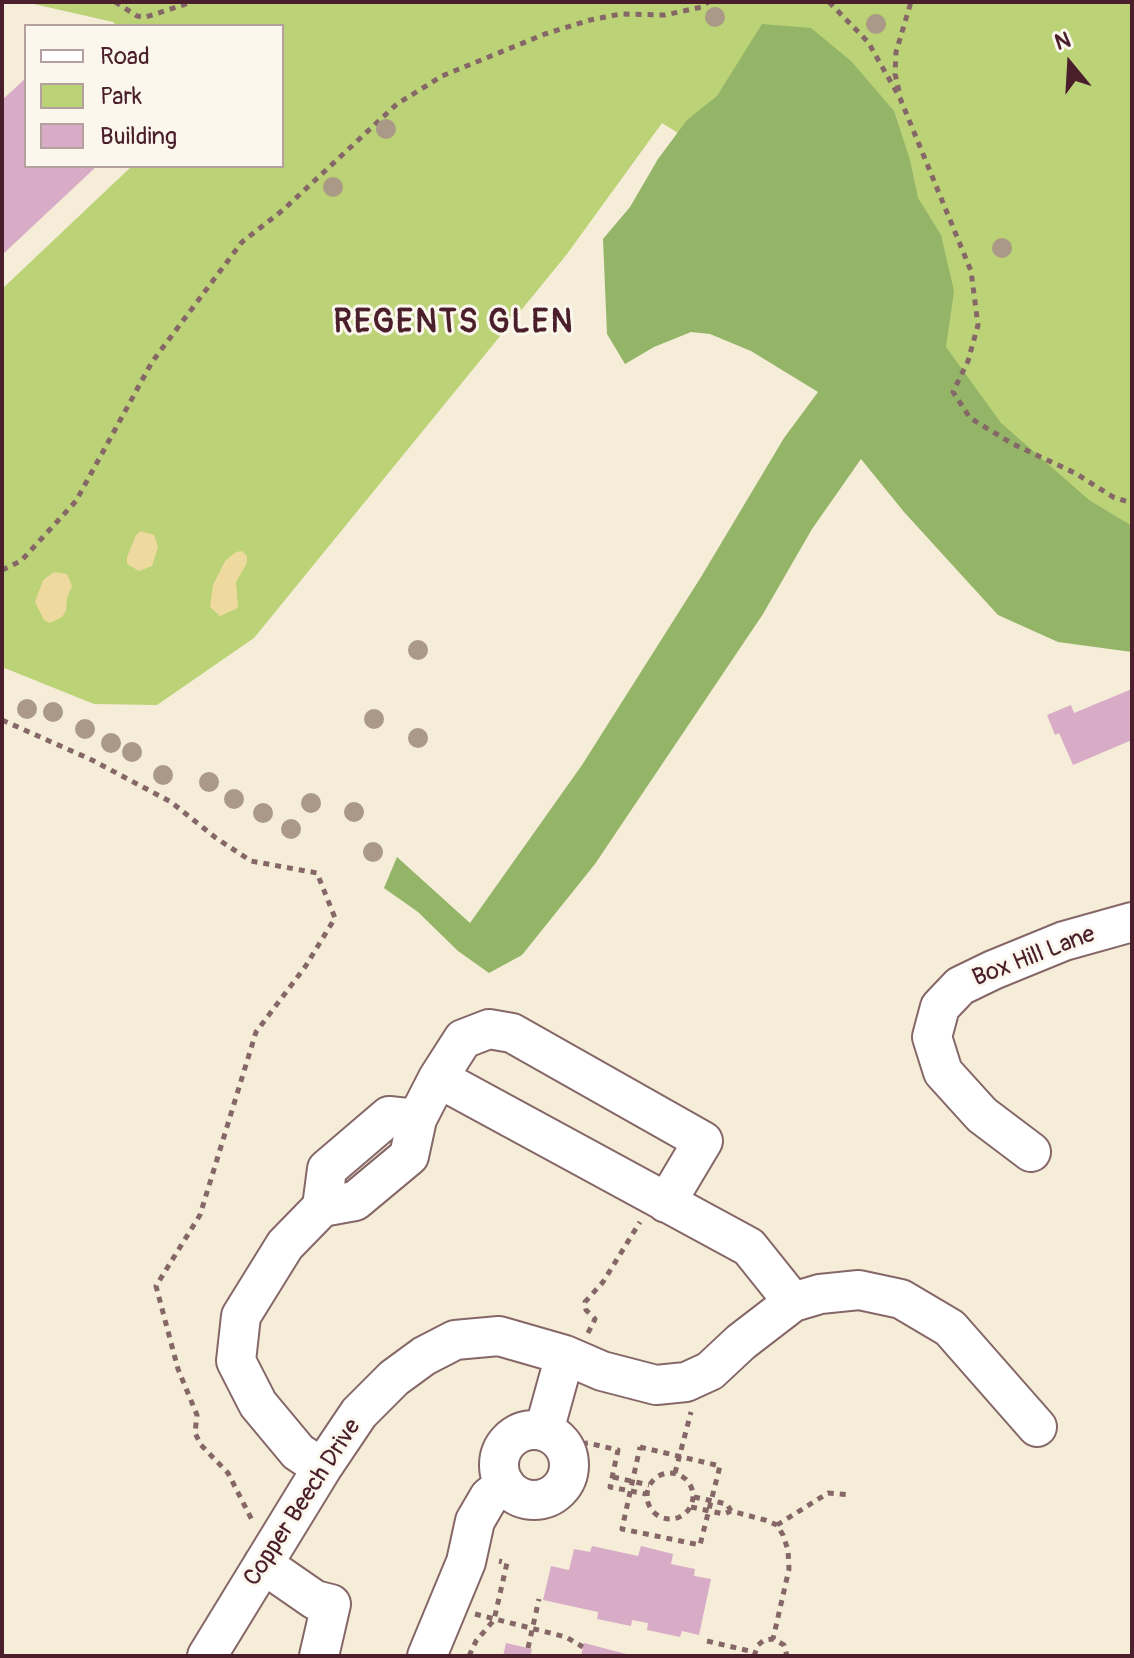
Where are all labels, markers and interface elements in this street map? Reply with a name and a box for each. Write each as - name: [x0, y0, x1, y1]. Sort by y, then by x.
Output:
- legend: [24, 24, 284, 168]
- north arrow: [1030, 24, 1110, 104]
- text: N: [1051, 26, 1074, 57]
- text: Road: [100, 42, 150, 71]
- text: Park: [100, 82, 142, 111]
- text: Building: [100, 122, 177, 151]
- district label: REGENTS GLEN: [334, 305, 574, 343]
- street label: Box Hill Lane: [969, 920, 1099, 994]
- street label: Copper Beech Drive: [238, 1414, 368, 1592]

